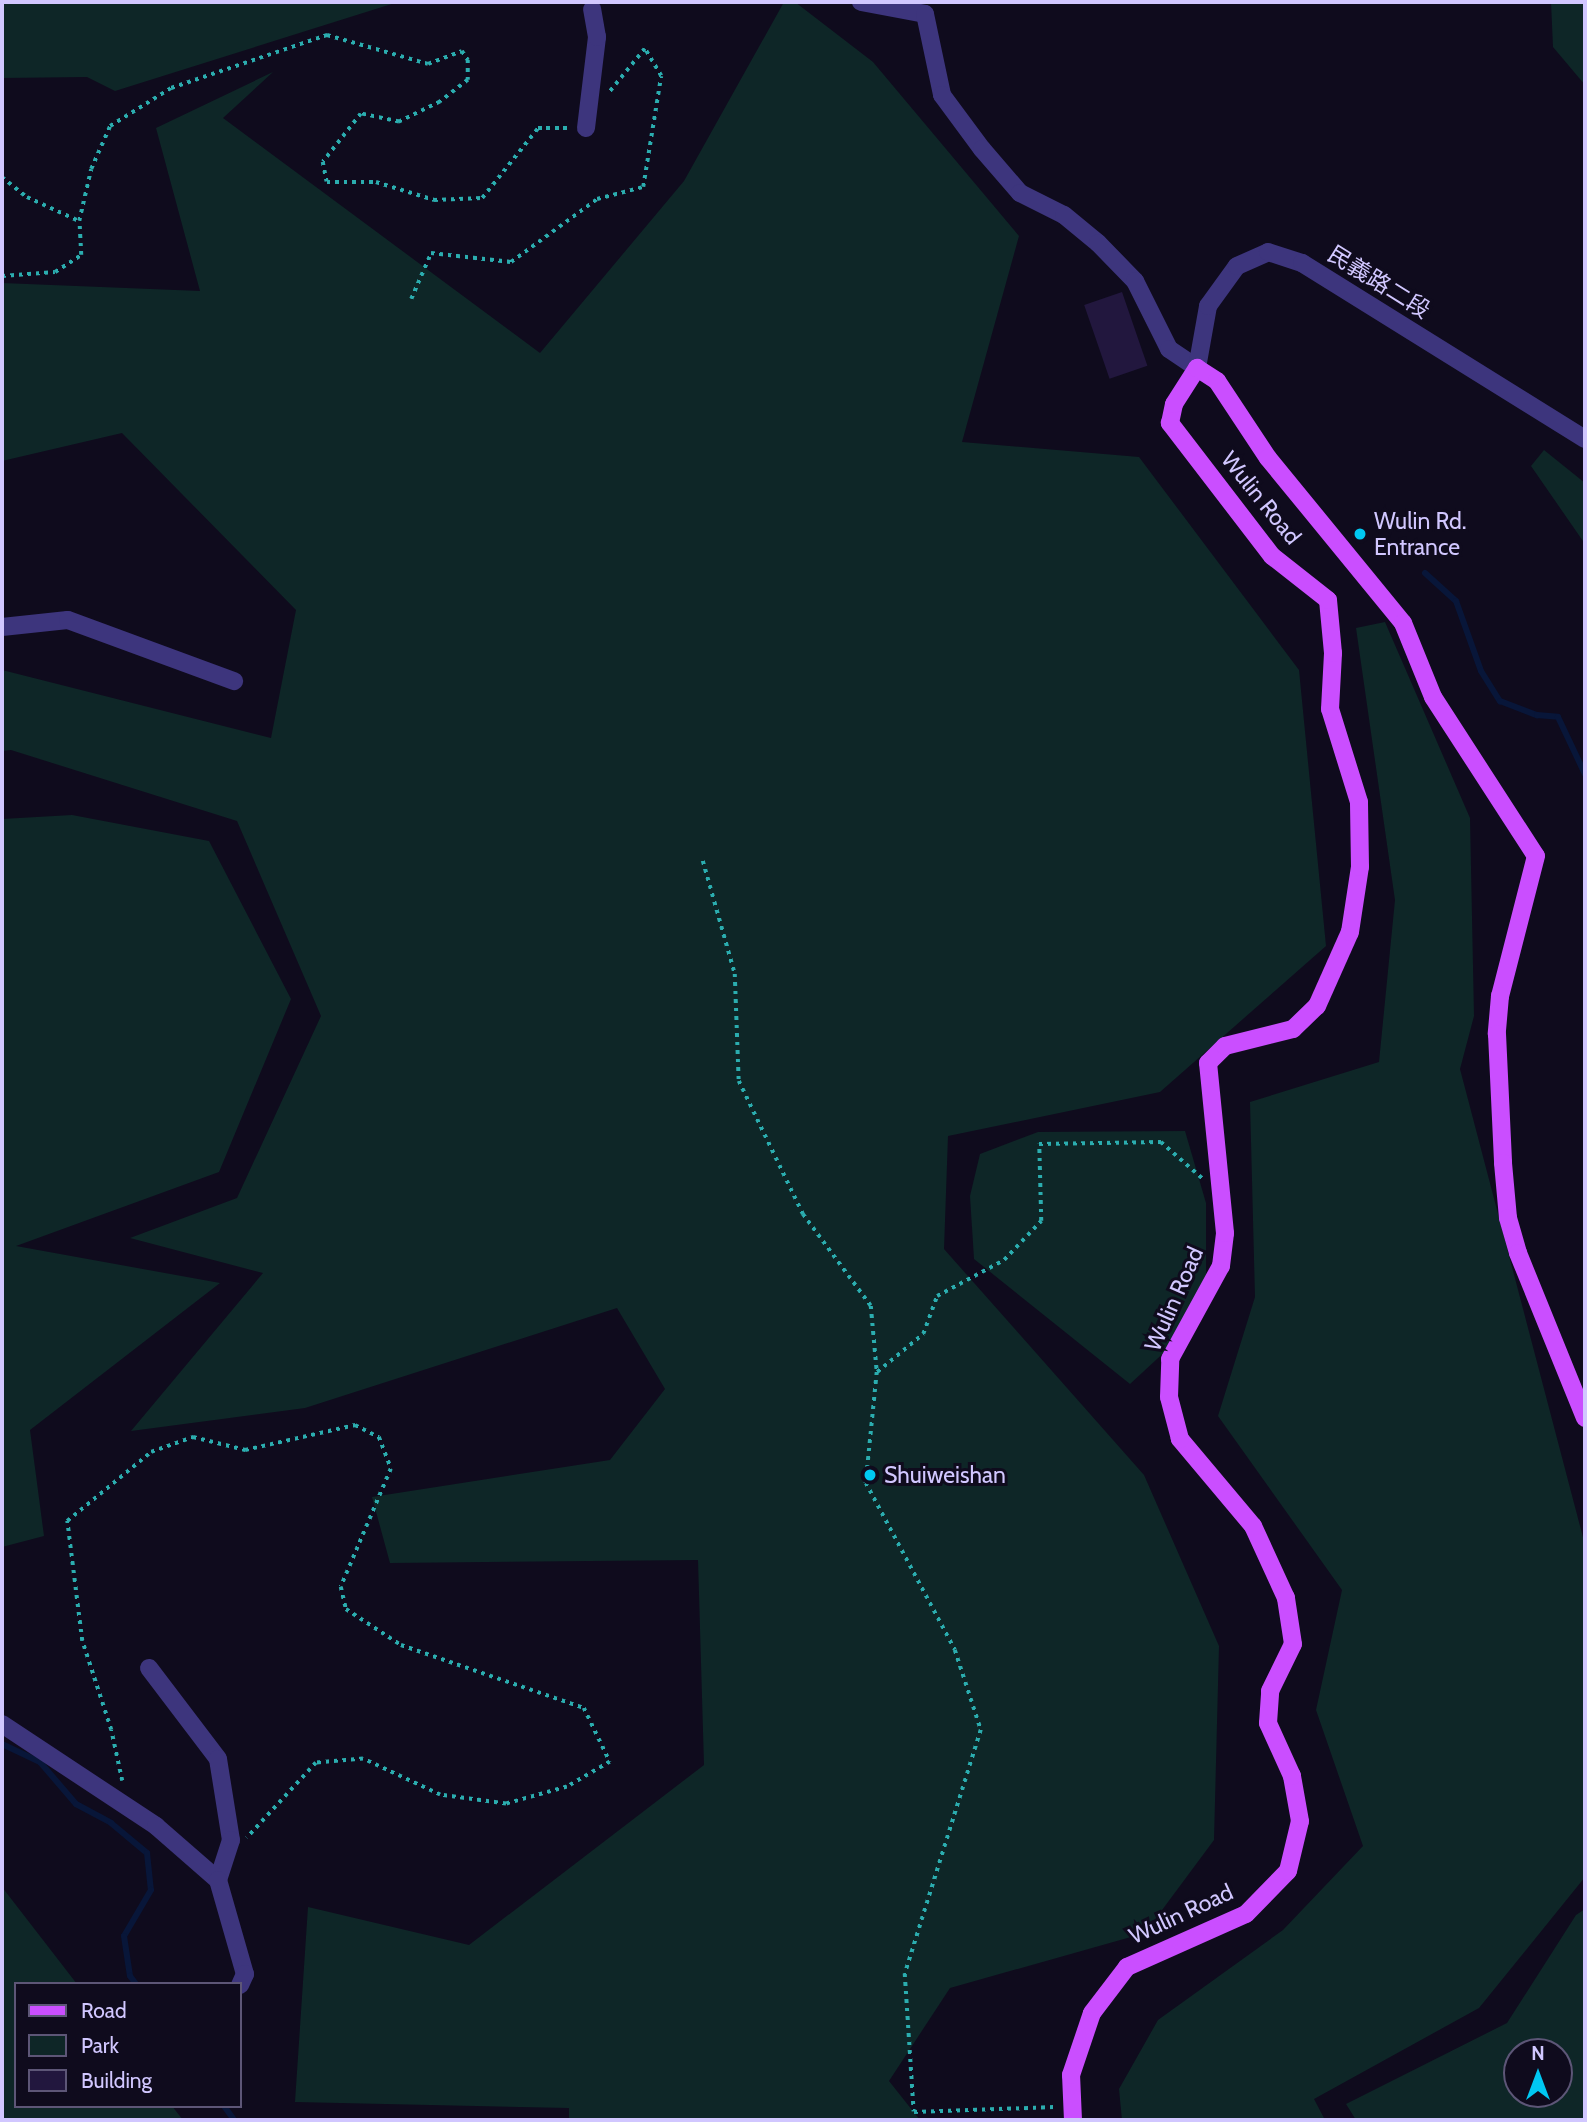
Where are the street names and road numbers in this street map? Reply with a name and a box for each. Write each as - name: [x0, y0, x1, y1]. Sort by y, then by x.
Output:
- street label: 民義路二段: [1323, 240, 1435, 324]
- street label: Wulin Road: [1215, 446, 1307, 550]
- street label: Wulin Road: [1139, 1243, 1209, 1355]
- street label: Wulin Road: [1125, 1878, 1237, 1950]

